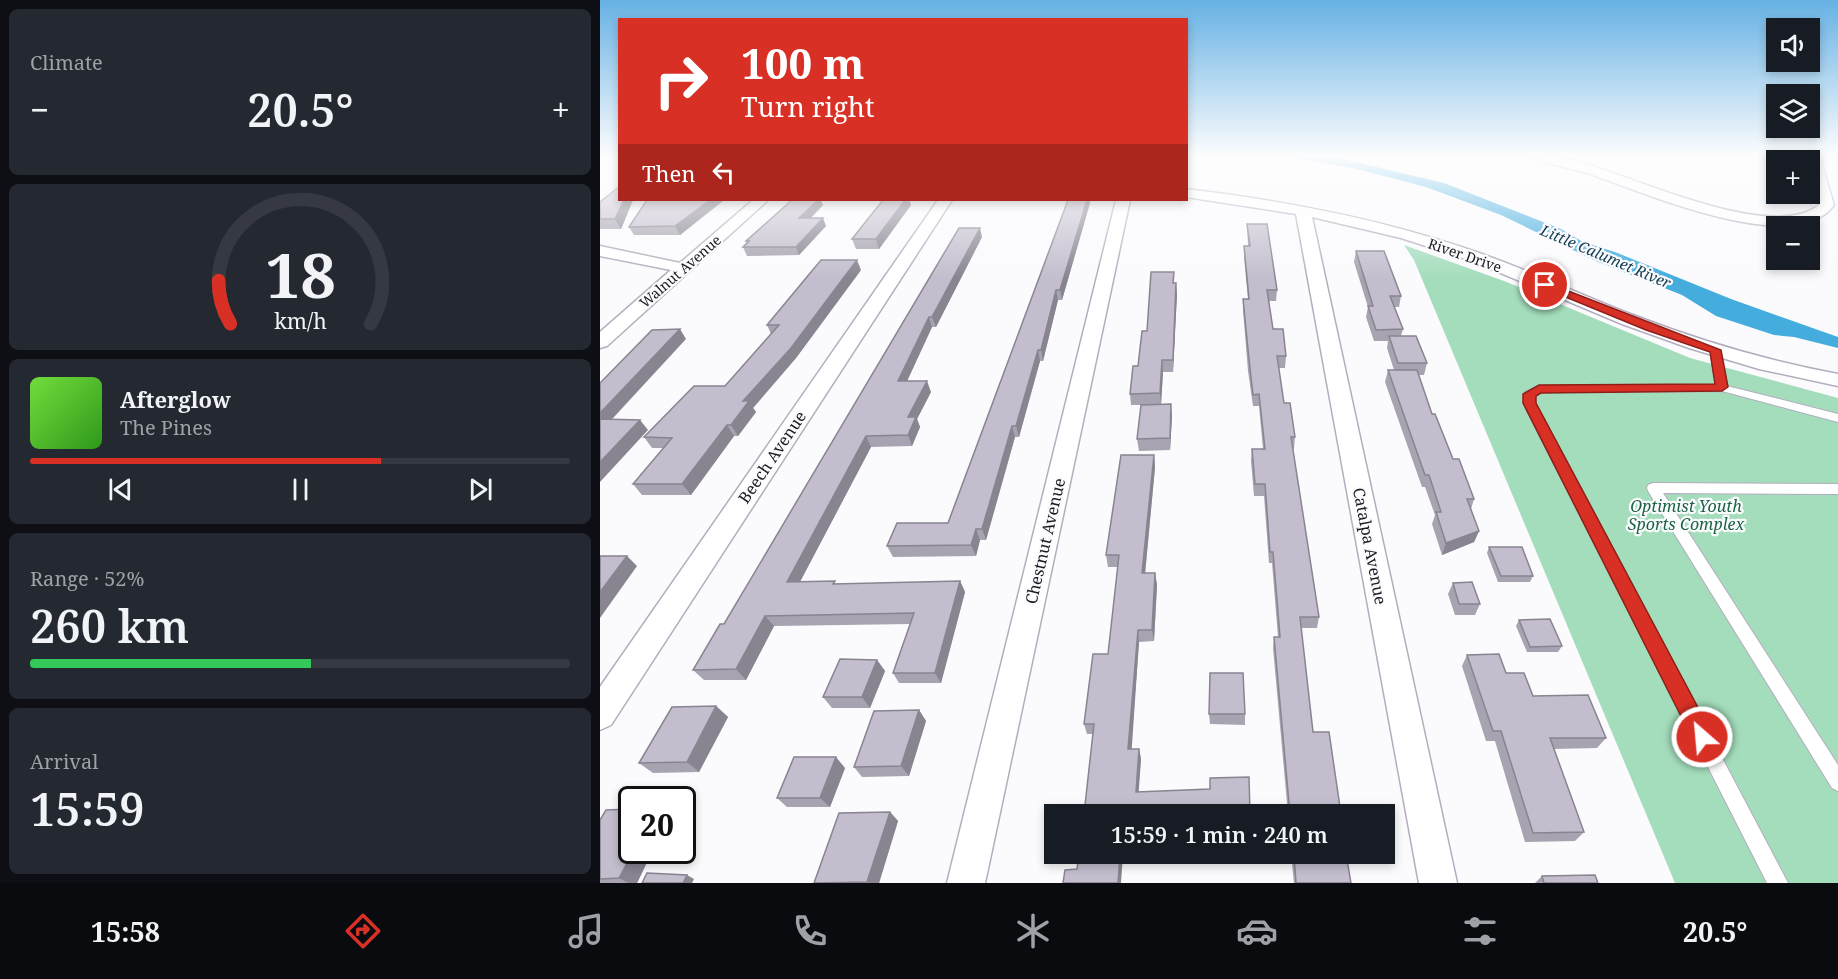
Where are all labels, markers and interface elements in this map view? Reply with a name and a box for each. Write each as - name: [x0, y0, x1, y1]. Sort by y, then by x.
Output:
- map controls: [1766, 18, 1820, 270]
- button: sound: [1766, 18, 1820, 72]
- text: 100 m: [741, 34, 865, 91]
- icon: right: [642, 42, 720, 120]
- text: Climate: [30, 49, 103, 76]
- text: 20.5°: [247, 79, 354, 140]
- button: layers: [1766, 84, 1820, 138]
- text: −: [30, 87, 49, 132]
- text: +: [552, 87, 570, 132]
- text: Turn right: [741, 88, 874, 125]
- button: +: [1766, 150, 1820, 204]
- icon: left: [707, 156, 740, 189]
- text: Then: [642, 158, 695, 188]
- button: −: [1766, 216, 1820, 270]
- water label: Little Calumet River: [1537, 219, 1675, 293]
- street label: Walnut Avenue: [635, 230, 725, 312]
- text: 18: [265, 231, 335, 316]
- street label: River Drive: [1426, 234, 1504, 276]
- pin: [1519, 259, 1570, 310]
- icon: arrive: [1528, 268, 1561, 301]
- text: km/h: [274, 306, 327, 335]
- text: Afterglow: [120, 384, 231, 414]
- street label: Beech Avenue: [733, 407, 811, 507]
- text: The Pines: [120, 414, 212, 441]
- icon: previous: [104, 473, 137, 506]
- icon: pause: [284, 473, 317, 506]
- icon: next: [464, 473, 497, 506]
- street label: Chestnut Avenue: [1020, 476, 1070, 606]
- street label: Catalpa Avenue: [1348, 486, 1392, 606]
- park label: Optimist Youth Sports Complex: [1628, 495, 1744, 535]
- text: Range · 52%: [30, 565, 144, 592]
- text: 260 km: [30, 595, 189, 656]
- position arrow: [1670, 705, 1734, 769]
- text: Arrival: [30, 748, 98, 775]
- text: 15:59: [30, 778, 145, 839]
- speed limit sign: 20: [618, 786, 696, 864]
- text: 15:59 · 1 min · 240 m: [1111, 819, 1328, 849]
- icon: directions: [342, 910, 384, 952]
- icon: music: [565, 910, 607, 952]
- icon: phone: [789, 910, 831, 952]
- icon: climate: [1012, 910, 1054, 952]
- icon: car: [1236, 910, 1278, 952]
- icon: filters: [1459, 910, 1501, 952]
- text: 15:58: [91, 913, 160, 950]
- text: 20.5°: [1683, 913, 1747, 950]

